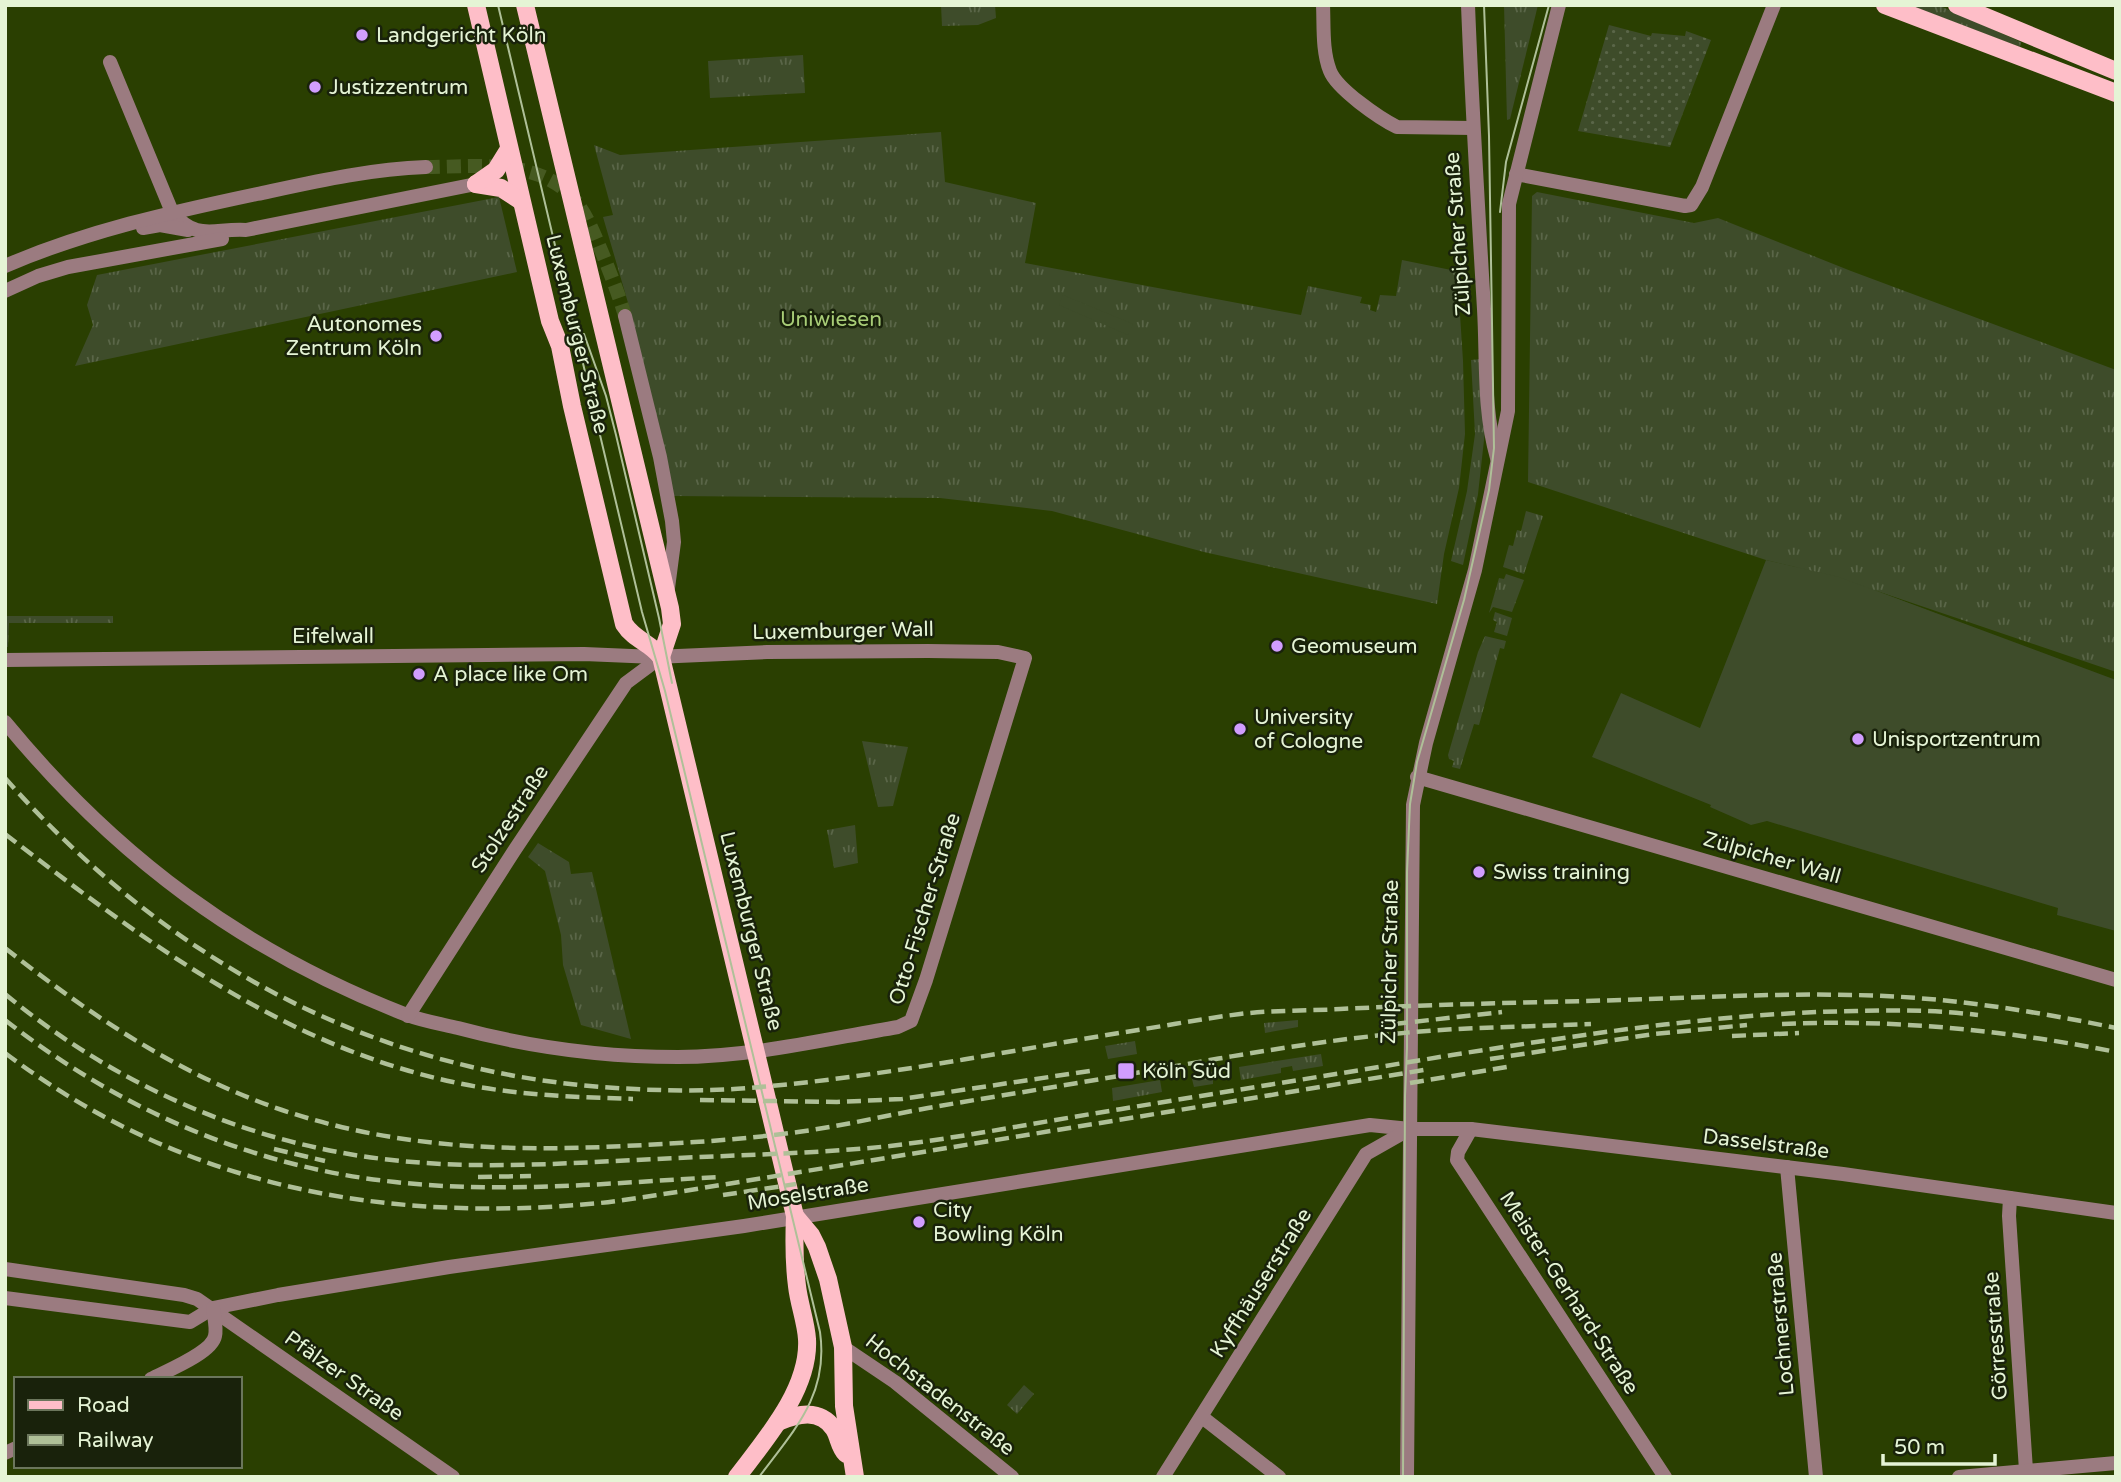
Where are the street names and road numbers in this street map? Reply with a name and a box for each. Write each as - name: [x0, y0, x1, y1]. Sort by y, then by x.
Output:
- street label: Zülpicher Straße: [1440, 151, 1476, 317]
- street label: Luxemburger Straße: [540, 232, 614, 436]
- street label: Luxemburger Wall: [752, 617, 934, 645]
- street label: Eifelwall: [292, 624, 374, 649]
- street label: Stolzestraße: [466, 760, 554, 877]
- street label: Otto-Fischer-Straße: [884, 810, 966, 1008]
- street label: Zülpicher Wall: [1700, 826, 1844, 890]
- street label: Luxemburger Straße: [714, 829, 788, 1033]
- street label: Zülpicher Straße: [1376, 880, 1404, 1044]
- street label: Dasselstraße: [1701, 1124, 1831, 1164]
- street label: Moselstraße: [746, 1172, 871, 1216]
- street label: Meister-Gerhard-Straße: [1494, 1187, 1644, 1399]
- street label: Kyffhäuserstraße: [1205, 1204, 1317, 1362]
- street label: Lochnerstraße: [1762, 1251, 1800, 1397]
- street label: Görresstraße: [1979, 1271, 2013, 1401]
- street label: Pfälzer Straße: [280, 1326, 408, 1426]
- street label: Hochstadenstraße: [860, 1329, 1020, 1461]

